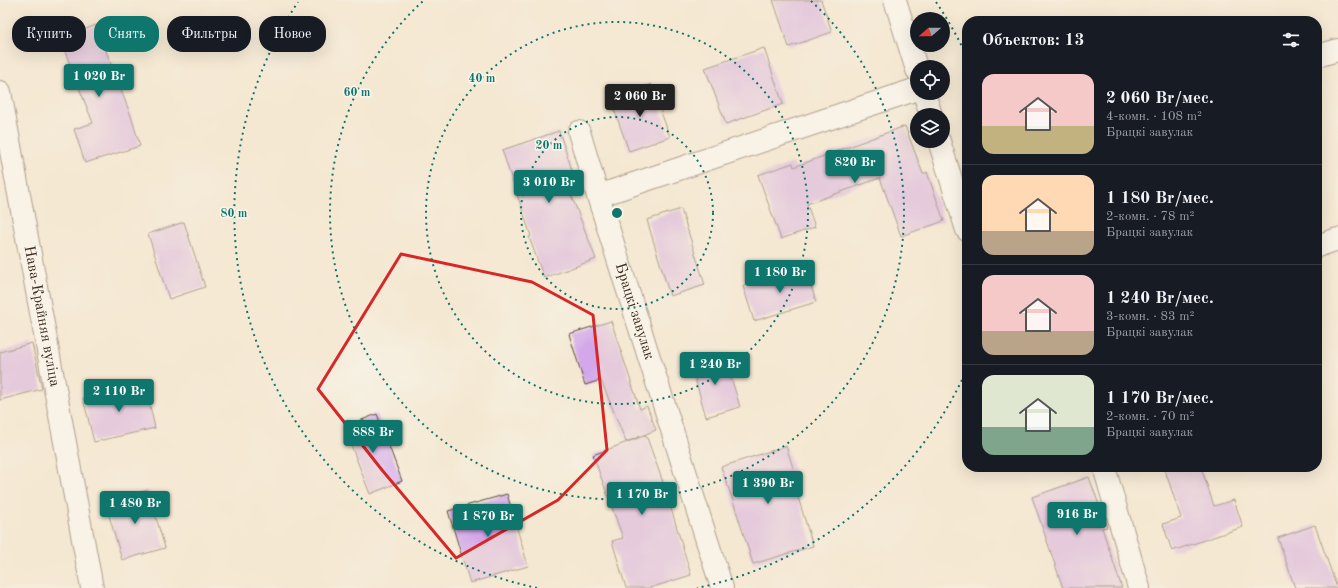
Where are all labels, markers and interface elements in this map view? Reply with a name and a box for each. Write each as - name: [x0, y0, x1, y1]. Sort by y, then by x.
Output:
- north arrow: [910, 12, 950, 52]
- map controls: [910, 12, 950, 148]
- chip: Купить: [12, 16, 86, 52]
- chip: Снять: [94, 16, 159, 52]
- chip: Фильтры: [167, 16, 251, 52]
- chip: Новое: [259, 16, 326, 52]
- icon: filters: [1280, 29, 1302, 51]
- text: Объектов: 13: [982, 32, 1084, 49]
- button: locate: [910, 60, 950, 100]
- pin: 1 020 Br: [58, 64, 140, 98]
- text: 1 020 Br: [73, 70, 125, 83]
- text: 40 m: [469, 73, 496, 85]
- pin: 2 060 Br: [599, 84, 681, 118]
- text: 60 m: [344, 87, 371, 99]
- text: 2 060 Br: [614, 90, 666, 103]
- icon: home: [1014, 90, 1062, 138]
- text: 2 060 Br/мес.: [1106, 90, 1214, 107]
- button: layers: [910, 108, 950, 148]
- text: 4-комн. · 108 m²: [1106, 110, 1202, 123]
- text: Брацкі завулак: [1106, 126, 1193, 139]
- text: 20 m: [536, 140, 563, 152]
- pin: 820 Br: [822, 150, 888, 184]
- text: 820 Br: [834, 156, 876, 169]
- pin: 3 010 Br: [508, 170, 590, 204]
- text: 3 010 Br: [523, 176, 575, 189]
- text: 1 180 Br/мес.: [1106, 190, 1214, 207]
- icon: home: [1014, 191, 1062, 239]
- centre of rings: [610, 206, 624, 220]
- text: 80 m: [221, 208, 248, 220]
- text: 2-комн. · 78 m²: [1106, 210, 1194, 223]
- text: Брацкі завулак: [1106, 226, 1193, 239]
- street label: Нава-Крайняя вуліца: [21, 244, 62, 389]
- pin: 1 180 Br: [739, 260, 821, 294]
- street label: Брацкі завулак: [612, 261, 657, 362]
- text: 1 180 Br: [754, 266, 806, 279]
- text: 1 240 Br/мес.: [1106, 290, 1214, 307]
- icon: home: [1014, 291, 1062, 339]
- text: 3-комн. · 83 m²: [1106, 310, 1194, 323]
- text: Брацкі завулак: [1106, 326, 1193, 339]
- pin: 1 240 Br: [674, 352, 756, 386]
- text: 1 240 Br: [689, 358, 741, 371]
- pin: 2 110 Br: [78, 379, 160, 413]
- text: 2 110 Br: [93, 385, 145, 398]
- text: 1 170 Br/мес.: [1106, 390, 1214, 407]
- icon: home: [1014, 391, 1062, 439]
- text: 2-комн. · 70 m²: [1106, 410, 1194, 423]
- pin: 888 Br: [340, 420, 406, 454]
- text: 888 Br: [352, 426, 394, 439]
- text: Брацкі завулак: [1106, 426, 1193, 439]
- pin: 1 390 Br: [727, 471, 809, 505]
- text: 1 390 Br: [742, 477, 794, 490]
- pin: 1 170 Br: [601, 482, 683, 516]
- text: 1 170 Br: [616, 488, 668, 501]
- pin: 1 480 Br: [94, 491, 176, 525]
- text: 1 480 Br: [109, 497, 161, 510]
- pin: 916 Br: [1044, 502, 1110, 536]
- pin: 1 870 Br: [447, 504, 529, 538]
- text: 916 Br: [1056, 508, 1098, 521]
- text: 1 870 Br: [462, 510, 514, 523]

